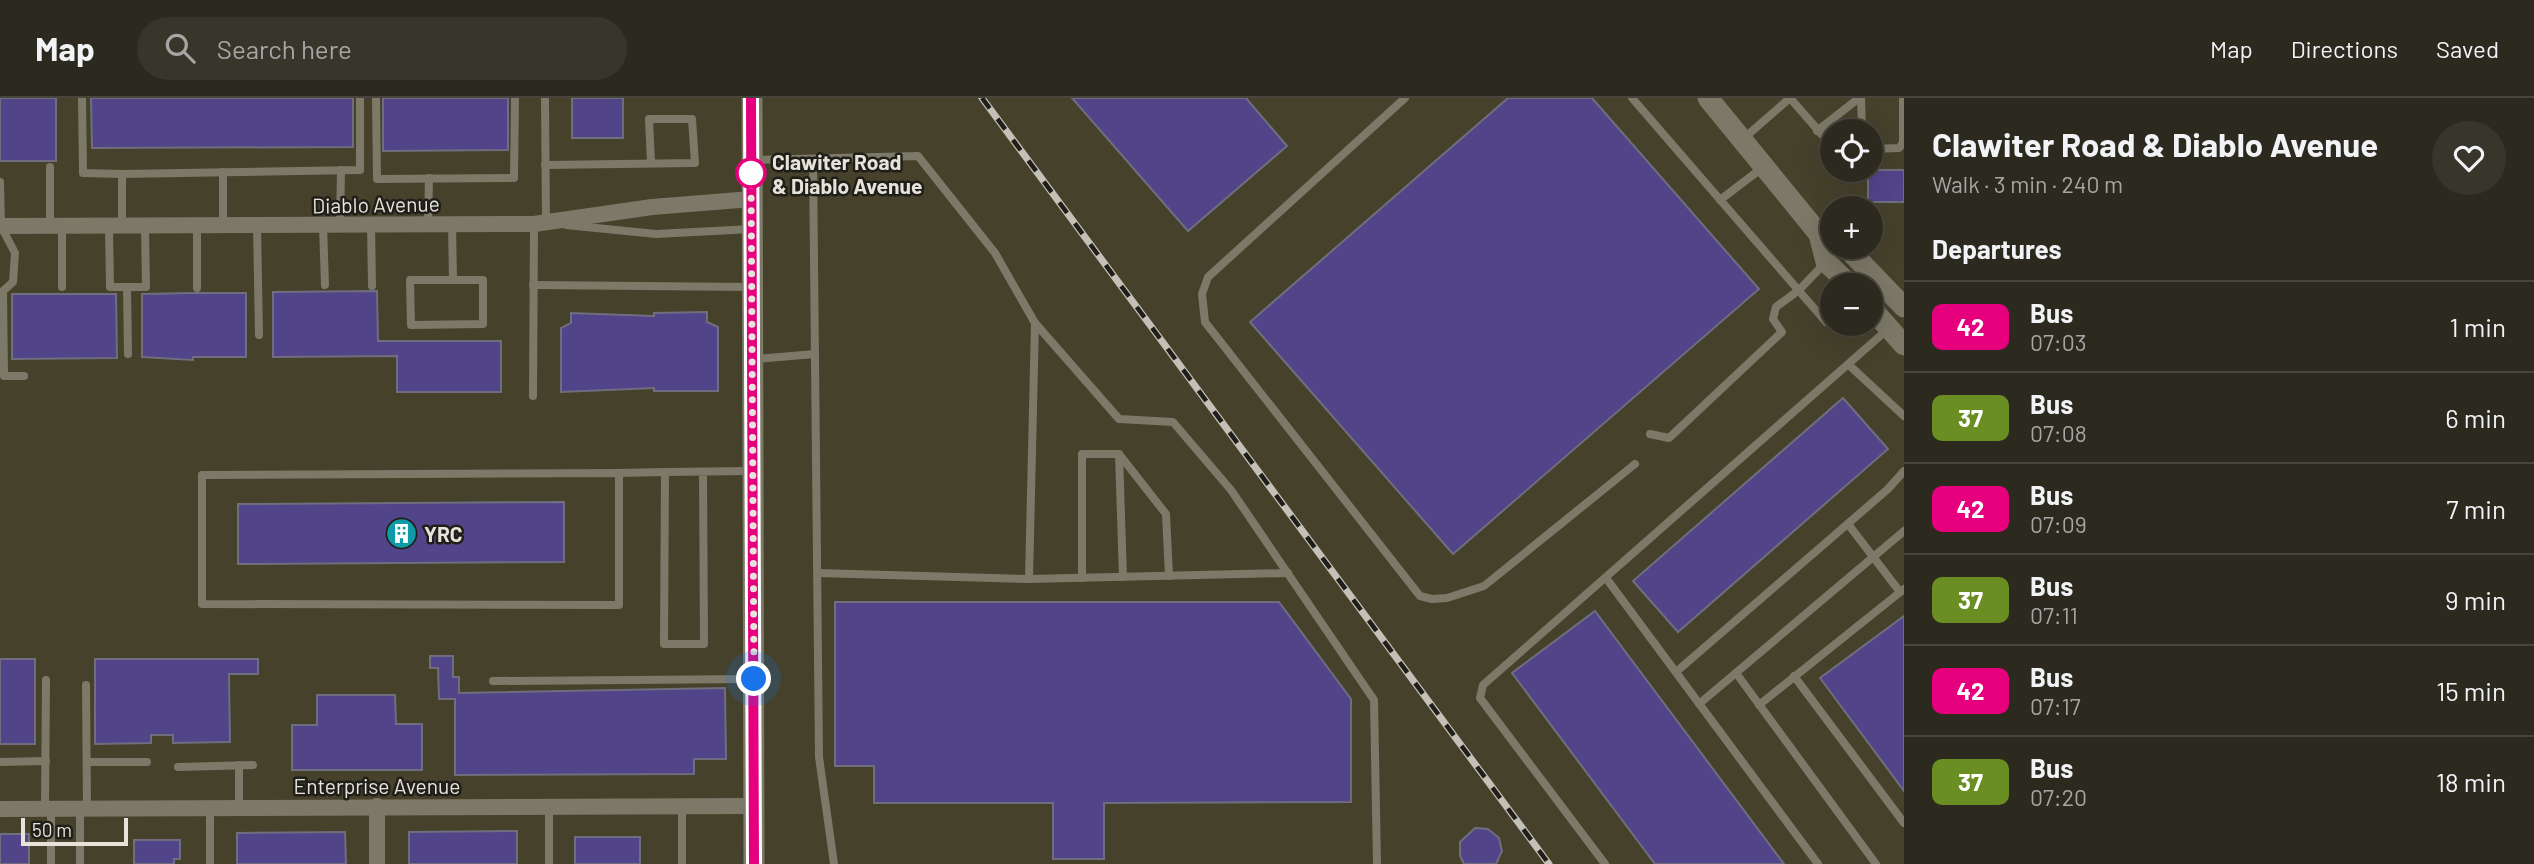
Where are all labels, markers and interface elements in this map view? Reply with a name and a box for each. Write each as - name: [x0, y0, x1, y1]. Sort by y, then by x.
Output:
- search box: [137, 17, 627, 80]
- text: Map: [35, 28, 95, 68]
- icon: search: [161, 29, 199, 67]
- text: Search here: [217, 33, 352, 64]
- text: Map: [2210, 34, 2253, 63]
- text: Directions: [2291, 34, 2398, 63]
- text: Saved: [2436, 34, 2499, 63]
- map controls: [1820, 119, 1883, 336]
- button: locate: [1820, 119, 1883, 182]
- button: heart: [2432, 121, 2506, 195]
- text: Clawiter Road & Diablo Avenue: [1932, 124, 2378, 164]
- place label: Clawiter Road & Diablo Avenue: [772, 149, 922, 198]
- marker: Clawiter Road & Diablo Avenue: [736, 158, 766, 188]
- text: Walk · 3 min · 240 m: [1932, 170, 2123, 198]
- street label: Diablo Avenue: [312, 190, 440, 218]
- button: +: [1820, 196, 1883, 259]
- text: Departures: [1932, 233, 2062, 264]
- button: −: [1820, 273, 1883, 336]
- text: Bus: [2030, 297, 2073, 328]
- text: 1 min: [2450, 311, 2506, 342]
- text: 42: [1957, 312, 1984, 341]
- text: 07:03: [2030, 328, 2087, 356]
- text: Bus: [2030, 388, 2073, 419]
- text: 6 min: [2445, 402, 2506, 433]
- text: 37: [1958, 403, 1983, 432]
- text: 07:08: [2030, 419, 2087, 447]
- text: Bus: [2030, 479, 2073, 510]
- text: 7 min: [2446, 493, 2506, 524]
- text: 42: [1957, 494, 1984, 523]
- text: 07:09: [2030, 510, 2087, 538]
- building icon: YRC: [384, 516, 418, 550]
- place label: YRC: [424, 521, 463, 546]
- text: Bus: [2030, 570, 2073, 601]
- text: 9 min: [2445, 584, 2506, 615]
- text: 37: [1958, 585, 1983, 614]
- text: 07:11: [2030, 601, 2078, 629]
- your location: [736, 661, 771, 696]
- text: Bus: [2030, 661, 2073, 692]
- text: 15 min: [2436, 675, 2506, 706]
- text: 42: [1957, 676, 1984, 705]
- text: 07:17: [2030, 692, 2081, 720]
- text: Bus: [2030, 752, 2073, 783]
- text: 18 min: [2436, 766, 2506, 797]
- text: 37: [1958, 767, 1983, 796]
- street label: Enterprise Avenue: [293, 773, 461, 798]
- text: 07:20: [2030, 783, 2087, 811]
- scale bar: [21, 815, 128, 847]
- text: 50 m: [32, 818, 72, 841]

